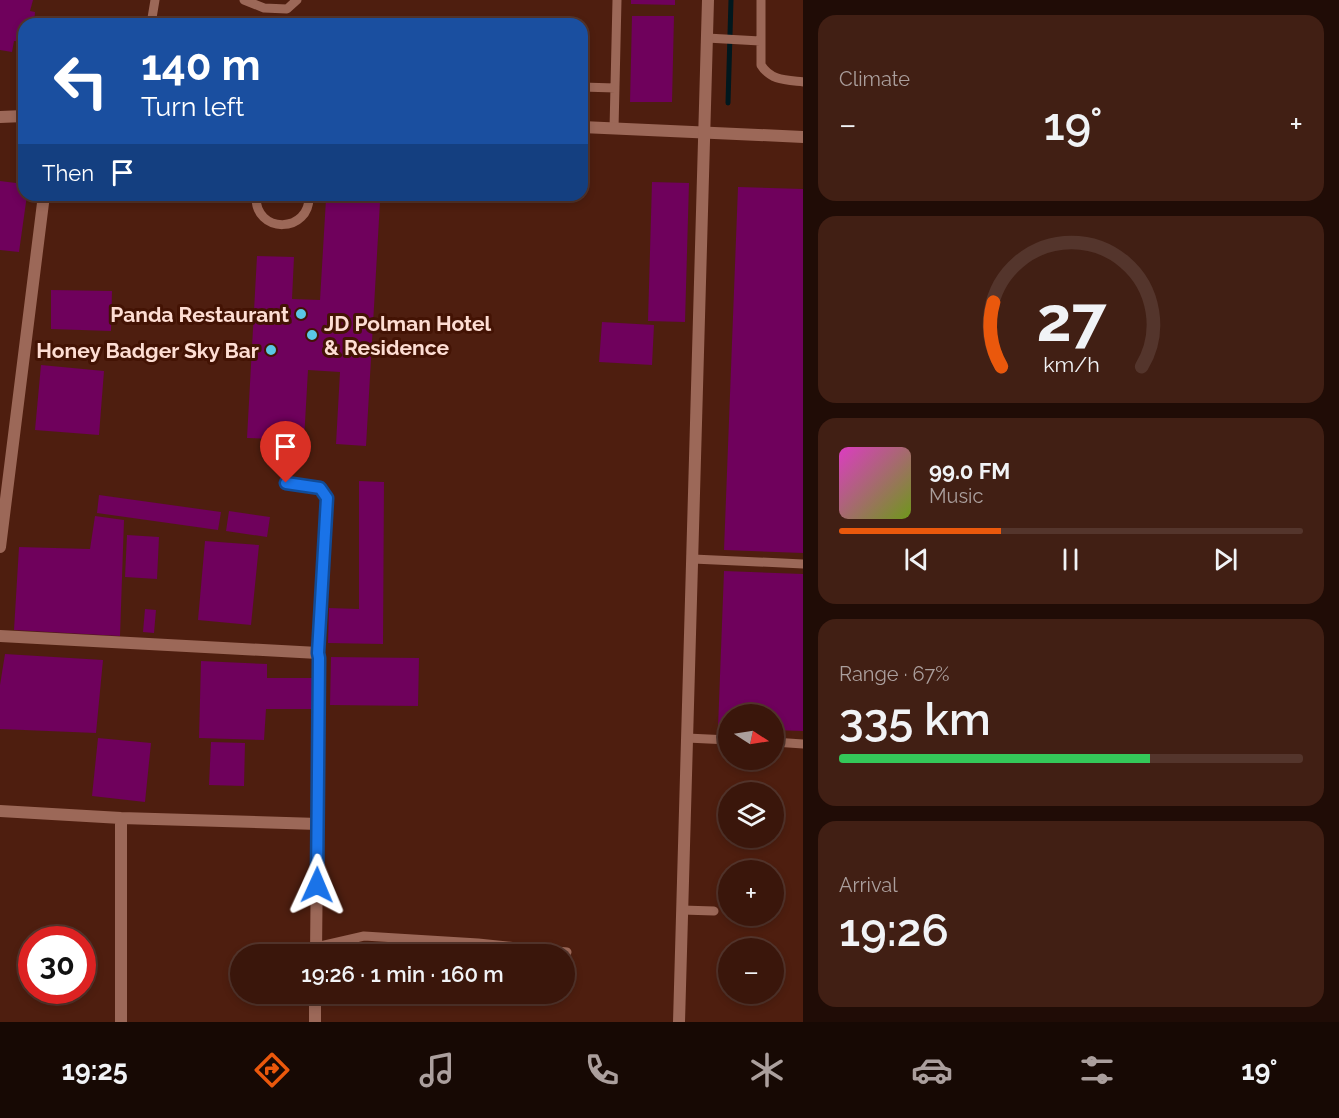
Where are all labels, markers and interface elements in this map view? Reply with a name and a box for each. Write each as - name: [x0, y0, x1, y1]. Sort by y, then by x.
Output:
- text: 140 m: [141, 41, 261, 90]
- icon: left: [42, 42, 120, 120]
- text: Climate: [839, 67, 910, 91]
- text: Turn left: [141, 91, 244, 122]
- text: 19°: [1044, 98, 1102, 151]
- text: −: [839, 105, 857, 144]
- text: +: [1289, 105, 1303, 144]
- icon: arrive: [106, 156, 139, 189]
- text: Then: [42, 160, 94, 186]
- text: 27: [1036, 282, 1107, 356]
- place label: Panda Restaurant: [110, 302, 289, 327]
- marker: Panda Restaurant: [294, 307, 308, 321]
- place label: JD Polman Hotel & Residence: [324, 311, 491, 360]
- marker: JD Polman Hotel & Residence: [305, 328, 319, 342]
- place label: Honey Badger Sky Bar: [36, 338, 259, 363]
- marker: Honey Badger Sky Bar: [264, 343, 278, 357]
- text: km/h: [1043, 352, 1099, 377]
- pin: [260, 421, 311, 483]
- icon: arrive: [269, 430, 302, 463]
- text: 99.0 FM: [929, 458, 1010, 484]
- text: Music: [929, 484, 983, 508]
- icon: previous: [900, 543, 933, 576]
- icon: pause: [1054, 543, 1087, 576]
- icon: next: [1209, 543, 1242, 576]
- text: Range · 67%: [839, 662, 950, 686]
- text: 335 km: [839, 693, 991, 746]
- north arrow: [718, 704, 784, 770]
- map controls: [718, 704, 784, 1004]
- button: layers: [718, 782, 784, 848]
- position arrow: [285, 853, 349, 917]
- button: +: [718, 860, 784, 926]
- text: Arrival: [839, 873, 898, 897]
- text: 19:26: [839, 904, 949, 957]
- speed limit sign: 30: [18, 926, 96, 1004]
- button: −: [718, 938, 784, 1004]
- text: 19:26 · 1 min · 160 m: [301, 961, 504, 987]
- icon: directions: [251, 1049, 293, 1091]
- icon: music: [416, 1049, 458, 1091]
- icon: phone: [581, 1049, 623, 1091]
- icon: climate: [746, 1049, 788, 1091]
- icon: car: [911, 1049, 953, 1091]
- icon: filters: [1076, 1049, 1118, 1091]
- text: 19:25: [62, 1055, 128, 1086]
- text: 19°: [1241, 1055, 1277, 1086]

